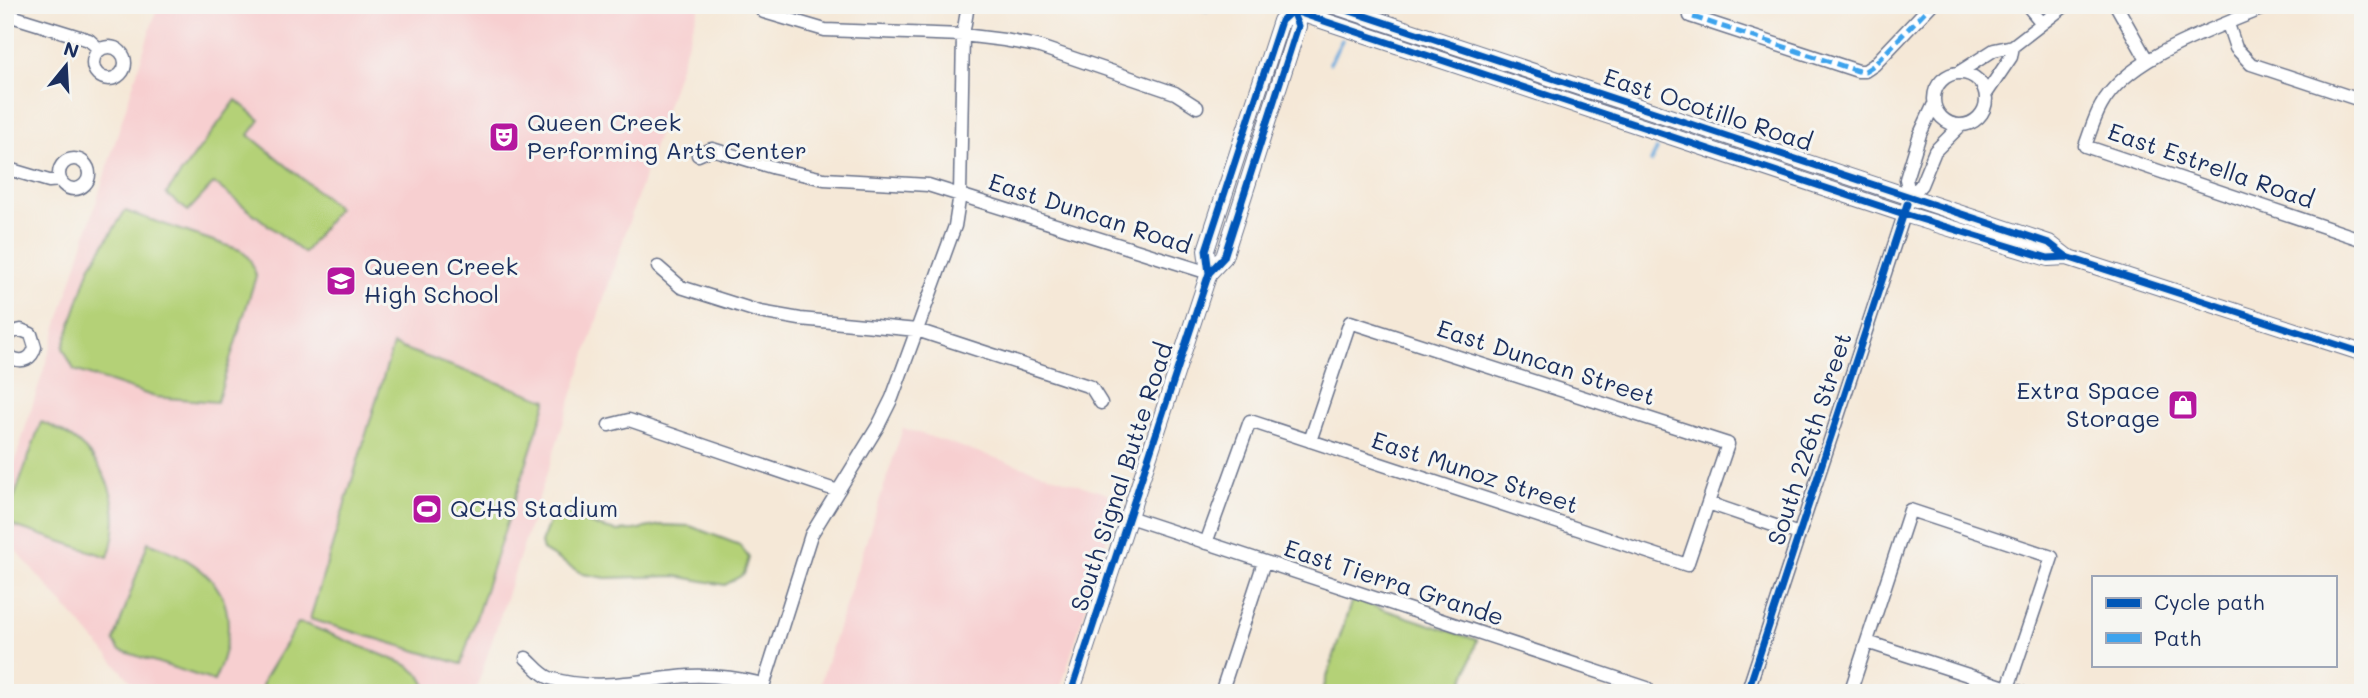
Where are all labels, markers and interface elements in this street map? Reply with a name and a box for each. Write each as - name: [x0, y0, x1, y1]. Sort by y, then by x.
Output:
- north arrow: [32, 32, 102, 102]
- text: N: [61, 35, 82, 63]
- street label: East Ocotillo Road: [1600, 60, 1817, 157]
- place label: Queen Creek Performing Arts Center: [527, 106, 807, 165]
- street label: East Estrella Road: [2104, 115, 2319, 214]
- theatre icon: Queen Creek Performing Arts Center: [487, 120, 521, 154]
- street label: East Duncan Road: [985, 165, 1196, 260]
- place label: Queen Creek High School: [364, 250, 518, 309]
- school or university icon: Queen Creek High School: [324, 264, 358, 298]
- street label: East Duncan Street: [1433, 312, 1660, 412]
- street label: South 226th Street: [1760, 328, 1858, 549]
- street label: South Signal Butte Road: [1062, 338, 1179, 615]
- place label: Extra Space Storage: [2017, 374, 2160, 433]
- shop icon: Extra Space Storage: [2166, 388, 2200, 422]
- street label: East Munoz Street: [1368, 423, 1583, 520]
- sports icon: QCHS Stadium: [410, 492, 444, 526]
- place label: QCHS Stadium: [450, 492, 618, 523]
- street label: East Tierra Grande: [1281, 531, 1508, 632]
- legend: [2092, 576, 2336, 666]
- text: Cycle path: [2154, 588, 2264, 615]
- text: Path: [2154, 624, 2201, 651]

